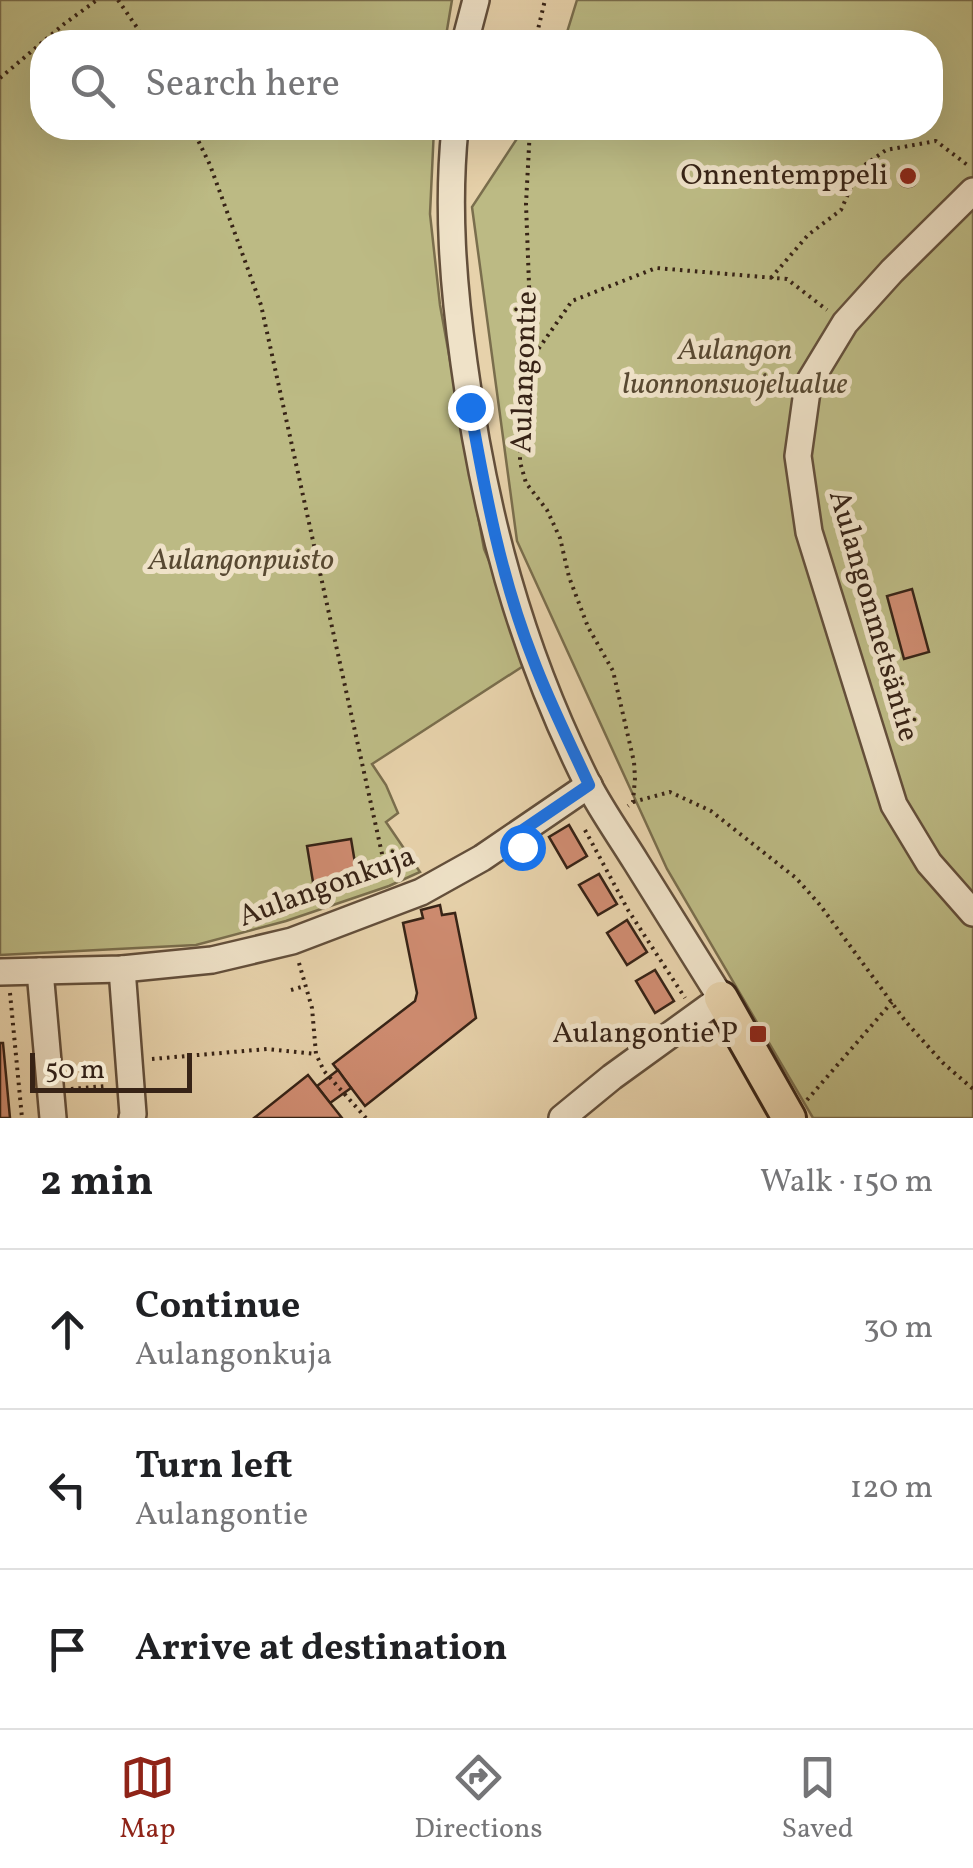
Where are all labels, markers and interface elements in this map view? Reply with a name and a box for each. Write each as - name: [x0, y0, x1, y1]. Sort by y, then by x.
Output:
- search box: [30, 30, 943, 140]
- icon: search: [65, 58, 120, 113]
- text: Search here: [145, 59, 340, 112]
- place label: Onnentemppeli: [681, 155, 888, 197]
- marker: Onnentemppeli: [897, 165, 919, 187]
- street label: Aulangontie: [501, 290, 549, 454]
- park label: Aulangon luonnonsuojelualue: [622, 330, 848, 406]
- route end: [448, 385, 494, 431]
- street label: Aulangonmetsäntie: [817, 486, 929, 746]
- park label: Aulangonpuisto: [147, 540, 334, 582]
- route start: [500, 825, 546, 871]
- street label: Aulangonkuja: [233, 836, 421, 938]
- place label: Aulangontie P: [552, 1013, 738, 1055]
- marker: Aulangontie P: [747, 1023, 769, 1045]
- scale bar: [30, 1048, 192, 1092]
- text: 50 m: [45, 1051, 105, 1090]
- text: 2 min: [40, 1154, 153, 1213]
- text: Walk · 150 m: [760, 1161, 933, 1205]
- text: Continue: [135, 1281, 300, 1334]
- icon: ahead: [40, 1302, 95, 1357]
- text: 30 m: [863, 1307, 933, 1351]
- text: Aulangonkuja: [135, 1334, 333, 1378]
- text: Turn left: [135, 1441, 292, 1494]
- icon: left: [40, 1462, 95, 1517]
- text: 120 m: [850, 1467, 933, 1511]
- text: Aulangontie: [135, 1494, 308, 1538]
- icon: arrive: [40, 1622, 95, 1677]
- text: Arrive at destination: [135, 1623, 508, 1676]
- tab: Map: [119, 1750, 175, 1849]
- tab: Directions: [414, 1750, 543, 1849]
- tab: Saved: [781, 1750, 854, 1849]

